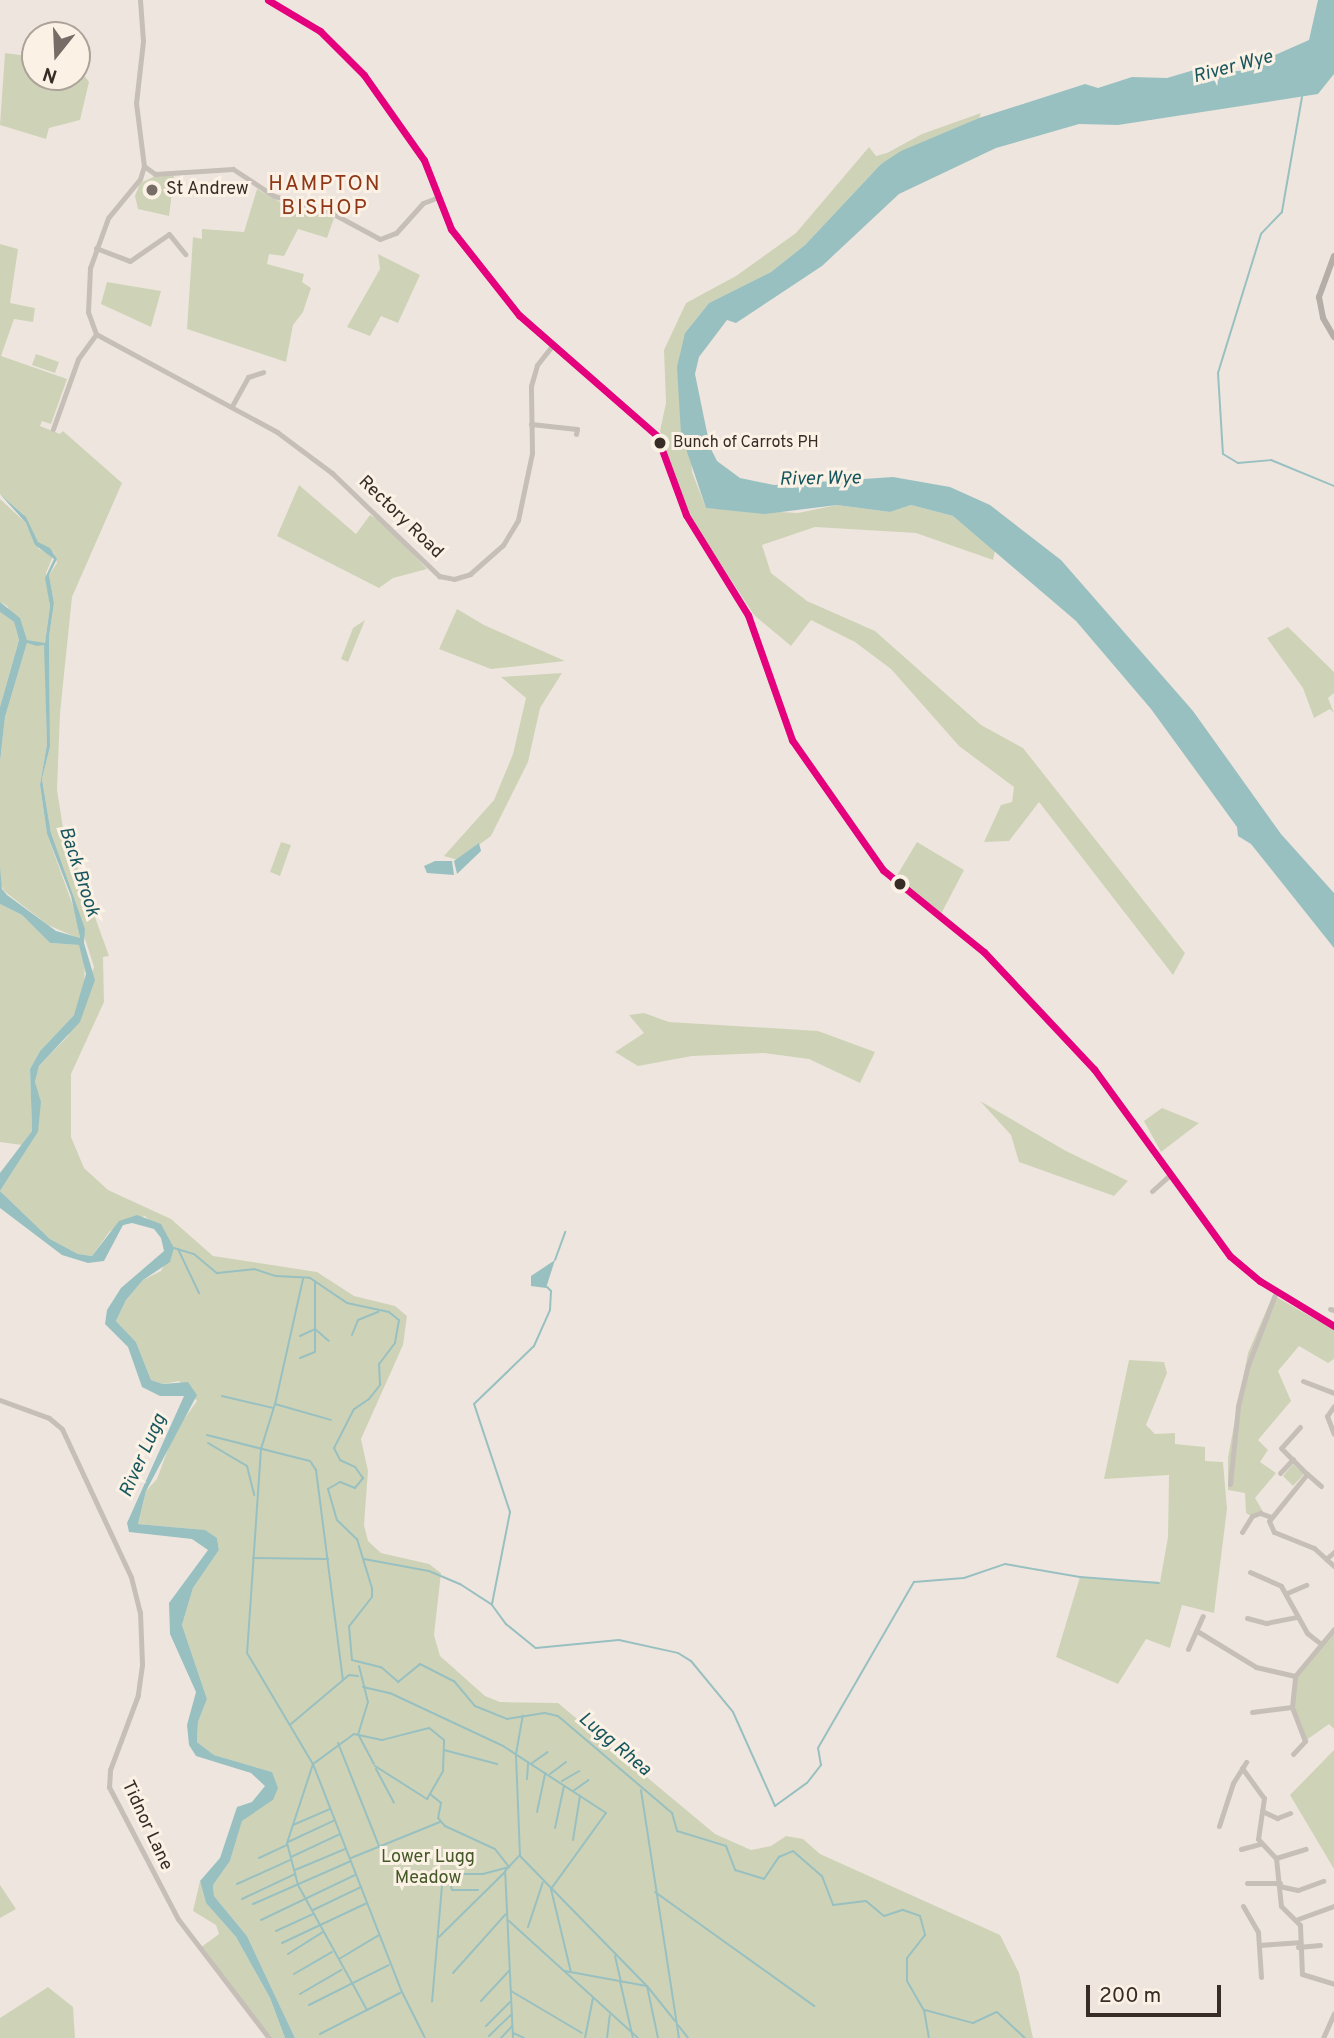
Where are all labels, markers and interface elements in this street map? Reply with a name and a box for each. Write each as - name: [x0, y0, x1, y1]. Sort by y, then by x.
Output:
- north arrow: [21, 21, 91, 91]
- water label: River Wye: [1191, 46, 1275, 90]
- text: N: [40, 61, 60, 88]
- district label: HAMPTON BISHOP: [269, 172, 381, 222]
- place label: St Andrew: [166, 179, 249, 201]
- marker: St Andrew: [144, 182, 160, 198]
- place label: Bunch of Carrots PH: [673, 433, 819, 453]
- marker: Bunch of Carrots PH: [653, 436, 667, 450]
- water label: River Wye: [779, 468, 861, 492]
- street label: Rectory Road: [353, 472, 447, 564]
- water label: Back Brook: [53, 824, 103, 920]
- unlabelled marker: [893, 877, 907, 891]
- water label: River Lugg: [116, 1411, 172, 1501]
- water label: Lugg Rhea: [573, 1708, 655, 1782]
- street label: Tidnor Lane: [116, 1778, 176, 1874]
- park label: Lower Lugg Meadow: [381, 1848, 475, 1890]
- scale bar: [1089, 1972, 1224, 2016]
- text: 200 m: [1099, 1983, 1161, 2010]

